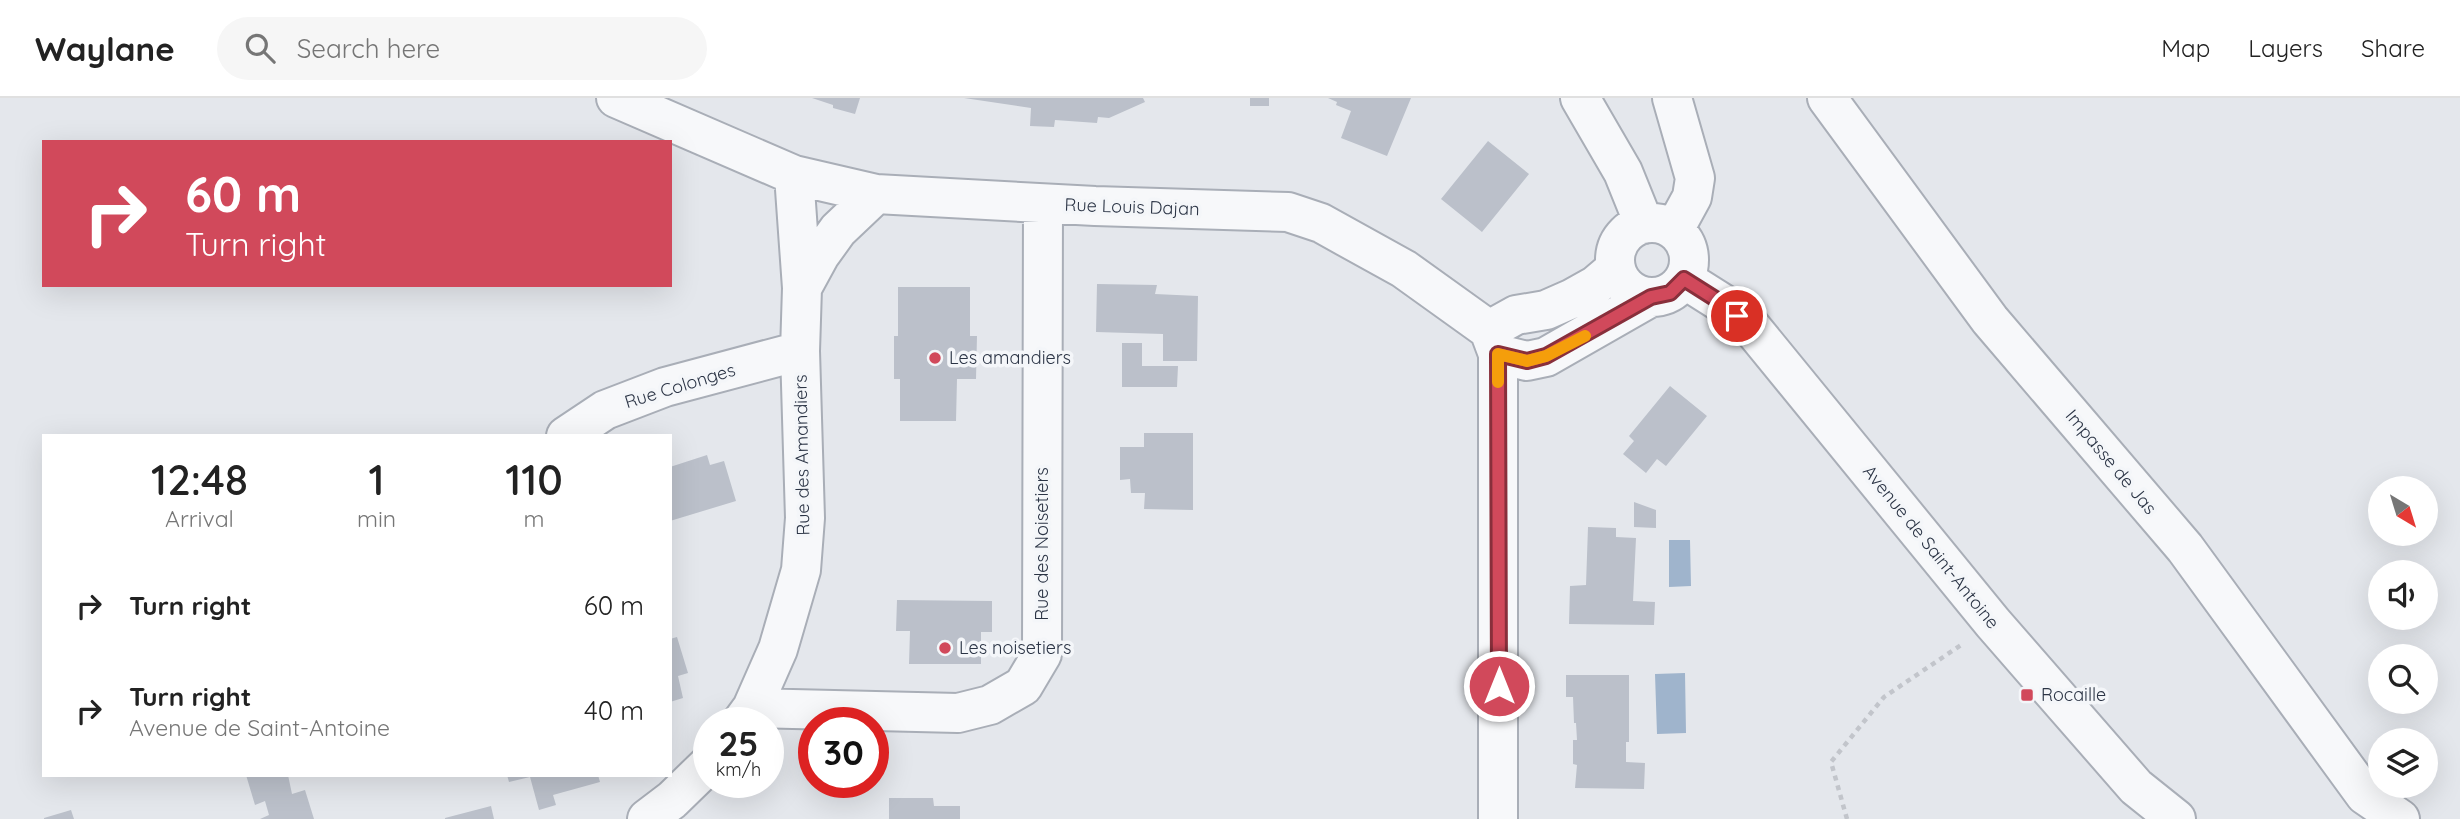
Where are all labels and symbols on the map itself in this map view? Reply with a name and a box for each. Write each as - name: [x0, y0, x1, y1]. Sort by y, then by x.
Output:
- street label: Rue Louis Dajan: [1064, 193, 1200, 220]
- pin: [1707, 286, 1767, 346]
- place label: Les amandiers: [949, 346, 1071, 369]
- marker: Les amandiers: [927, 350, 943, 366]
- street label: Rue Colonges: [622, 358, 738, 413]
- street label: Rue des Amandiers: [789, 374, 814, 536]
- street label: Impasse de Jas: [2061, 404, 2162, 519]
- street label: Avenue de Saint-Antoine: [1858, 460, 2005, 633]
- street label: Rue des Noisetiers: [1030, 467, 1053, 621]
- north arrow: [2368, 476, 2438, 546]
- place label: Les noisetiers: [959, 636, 1071, 659]
- marker: Les noisetiers: [937, 640, 953, 656]
- position arrow: [1462, 649, 1536, 723]
- place label: Rocaille: [2041, 683, 2106, 706]
- marker: Rocaille: [2019, 687, 2035, 703]
- speed limit sign: 30: [798, 707, 889, 798]

